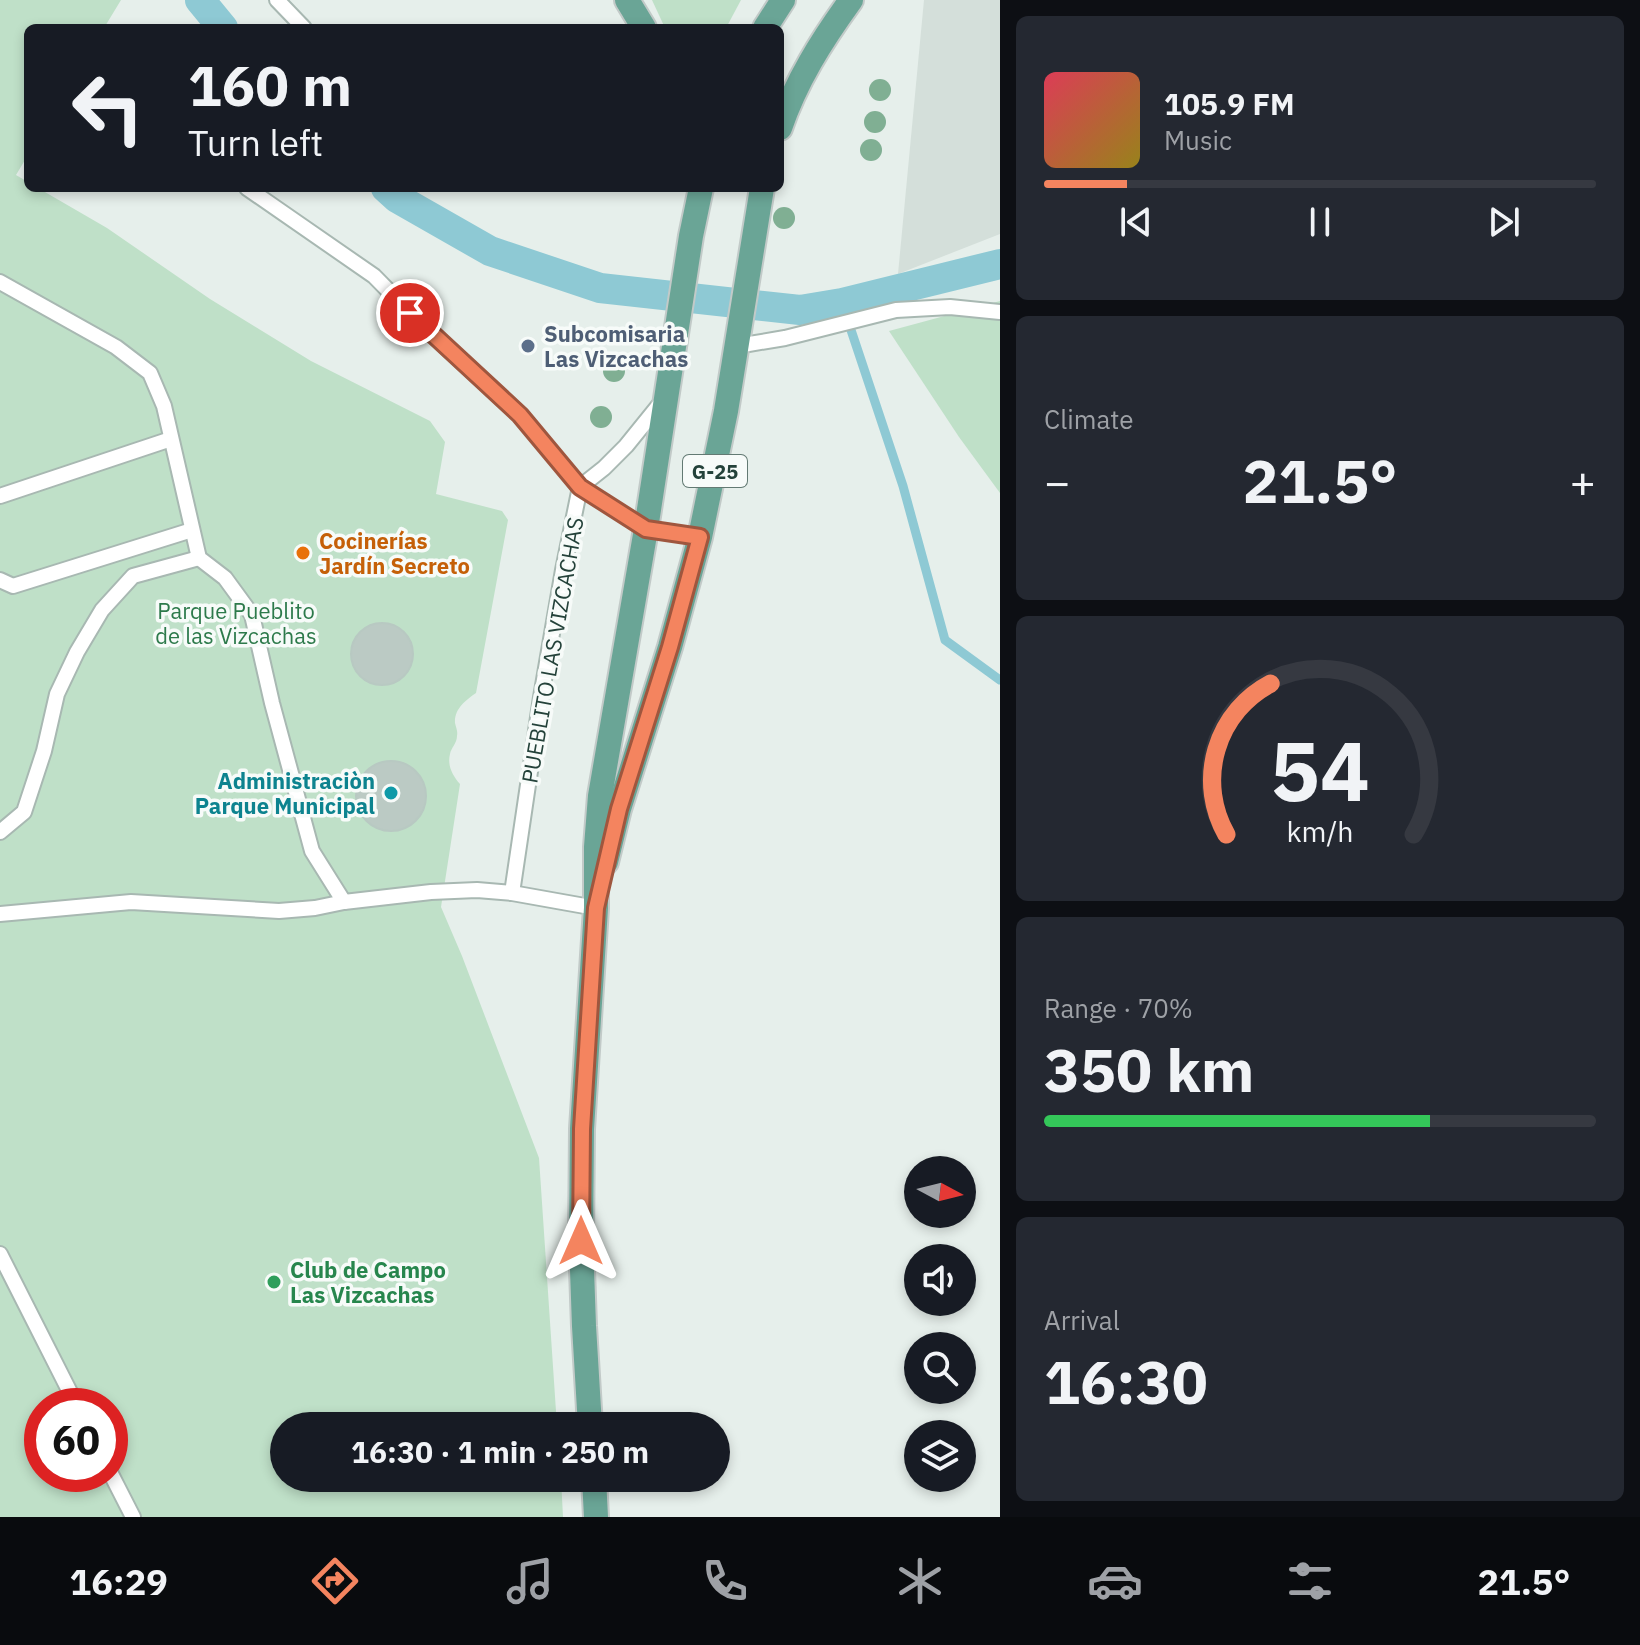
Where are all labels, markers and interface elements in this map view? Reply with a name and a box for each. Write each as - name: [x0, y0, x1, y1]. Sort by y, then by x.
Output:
- text: 160 m: [188, 49, 352, 121]
- icon: left: [56, 56, 160, 160]
- text: 105.9 FM: [1164, 84, 1295, 123]
- text: Turn left: [188, 119, 323, 166]
- text: Music: [1164, 123, 1232, 157]
- icon: previous: [1114, 200, 1158, 244]
- icon: pause: [1298, 200, 1342, 244]
- icon: next: [1482, 200, 1526, 244]
- pin: [376, 279, 444, 347]
- icon: arrive: [388, 291, 432, 335]
- place label: Subcomisaria Las Vizcachas: [544, 319, 688, 373]
- marker: Subcomisaria Las Vizcachas: [519, 337, 537, 355]
- text: Climate: [1044, 402, 1134, 436]
- text: 21.5°: [1243, 441, 1397, 520]
- text: −: [1044, 453, 1070, 510]
- text: +: [1570, 453, 1596, 510]
- road number: G-25: [683, 455, 747, 487]
- street label: PUEBLITO LAS VIZCACHAS: [514, 515, 590, 785]
- place label: Cocinerías Jardín Secreto: [319, 526, 470, 580]
- marker: Cocinerías Jardín Secreto: [294, 544, 312, 562]
- park label: Parque Pueblito de las Vizcachas: [155, 596, 317, 650]
- text: 54: [1270, 715, 1370, 823]
- place label: Administraciòn Parque Municipal: [195, 766, 375, 820]
- marker: Administraciòn Parque Municipal: [382, 784, 400, 802]
- text: km/h: [1286, 813, 1354, 850]
- text: Range · 70%: [1044, 991, 1193, 1025]
- text: 350 km: [1044, 1030, 1254, 1109]
- north arrow: [904, 1156, 976, 1228]
- map controls: [904, 1156, 976, 1492]
- position arrow: [539, 1199, 623, 1283]
- button: sound: [904, 1244, 976, 1316]
- place label: Club de Campo Las Vizcachas: [290, 1255, 446, 1309]
- marker: Club de Campo Las Vizcachas: [265, 1273, 283, 1291]
- text: Arrival: [1044, 1303, 1120, 1337]
- button: search: [904, 1332, 976, 1404]
- text: 16:30: [1044, 1342, 1208, 1421]
- speed limit sign: 60: [24, 1388, 128, 1492]
- button: layers: [904, 1420, 976, 1492]
- text: 16:30 · 1 min · 250 m: [351, 1432, 649, 1471]
- icon: directions: [307, 1553, 363, 1609]
- icon: music: [502, 1553, 558, 1609]
- icon: phone: [697, 1553, 753, 1609]
- icon: climate: [892, 1553, 948, 1609]
- icon: car: [1087, 1553, 1143, 1609]
- icon: filters: [1282, 1553, 1338, 1609]
- text: 16:29: [70, 1558, 168, 1605]
- text: 21.5°: [1477, 1558, 1570, 1605]

